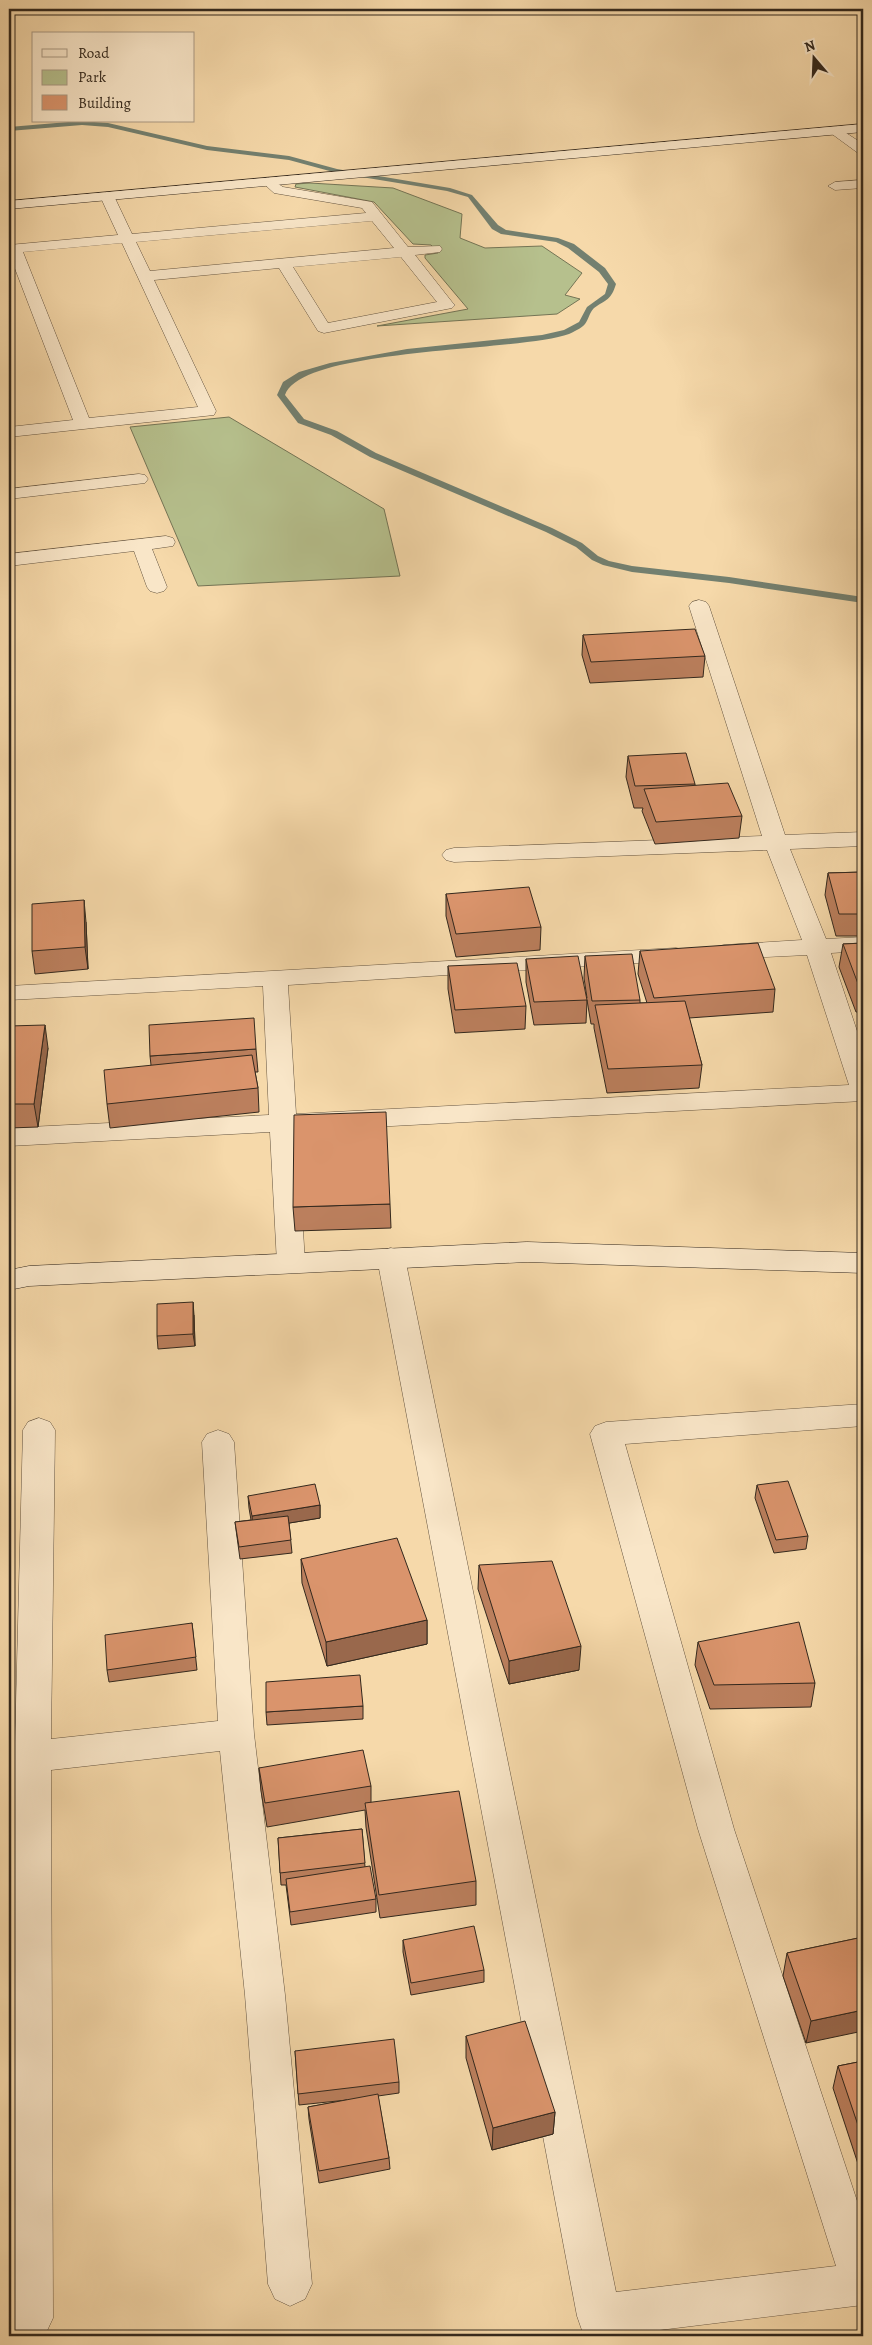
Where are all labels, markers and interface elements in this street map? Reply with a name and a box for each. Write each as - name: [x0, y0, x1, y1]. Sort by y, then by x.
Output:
- legend: [32, 32, 195, 122]
- north arrow: [790, 32, 840, 82]
- text: N: [802, 36, 818, 57]
- text: Road: [78, 43, 110, 63]
- text: Park: [78, 67, 107, 87]
- text: Building: [78, 93, 131, 113]

